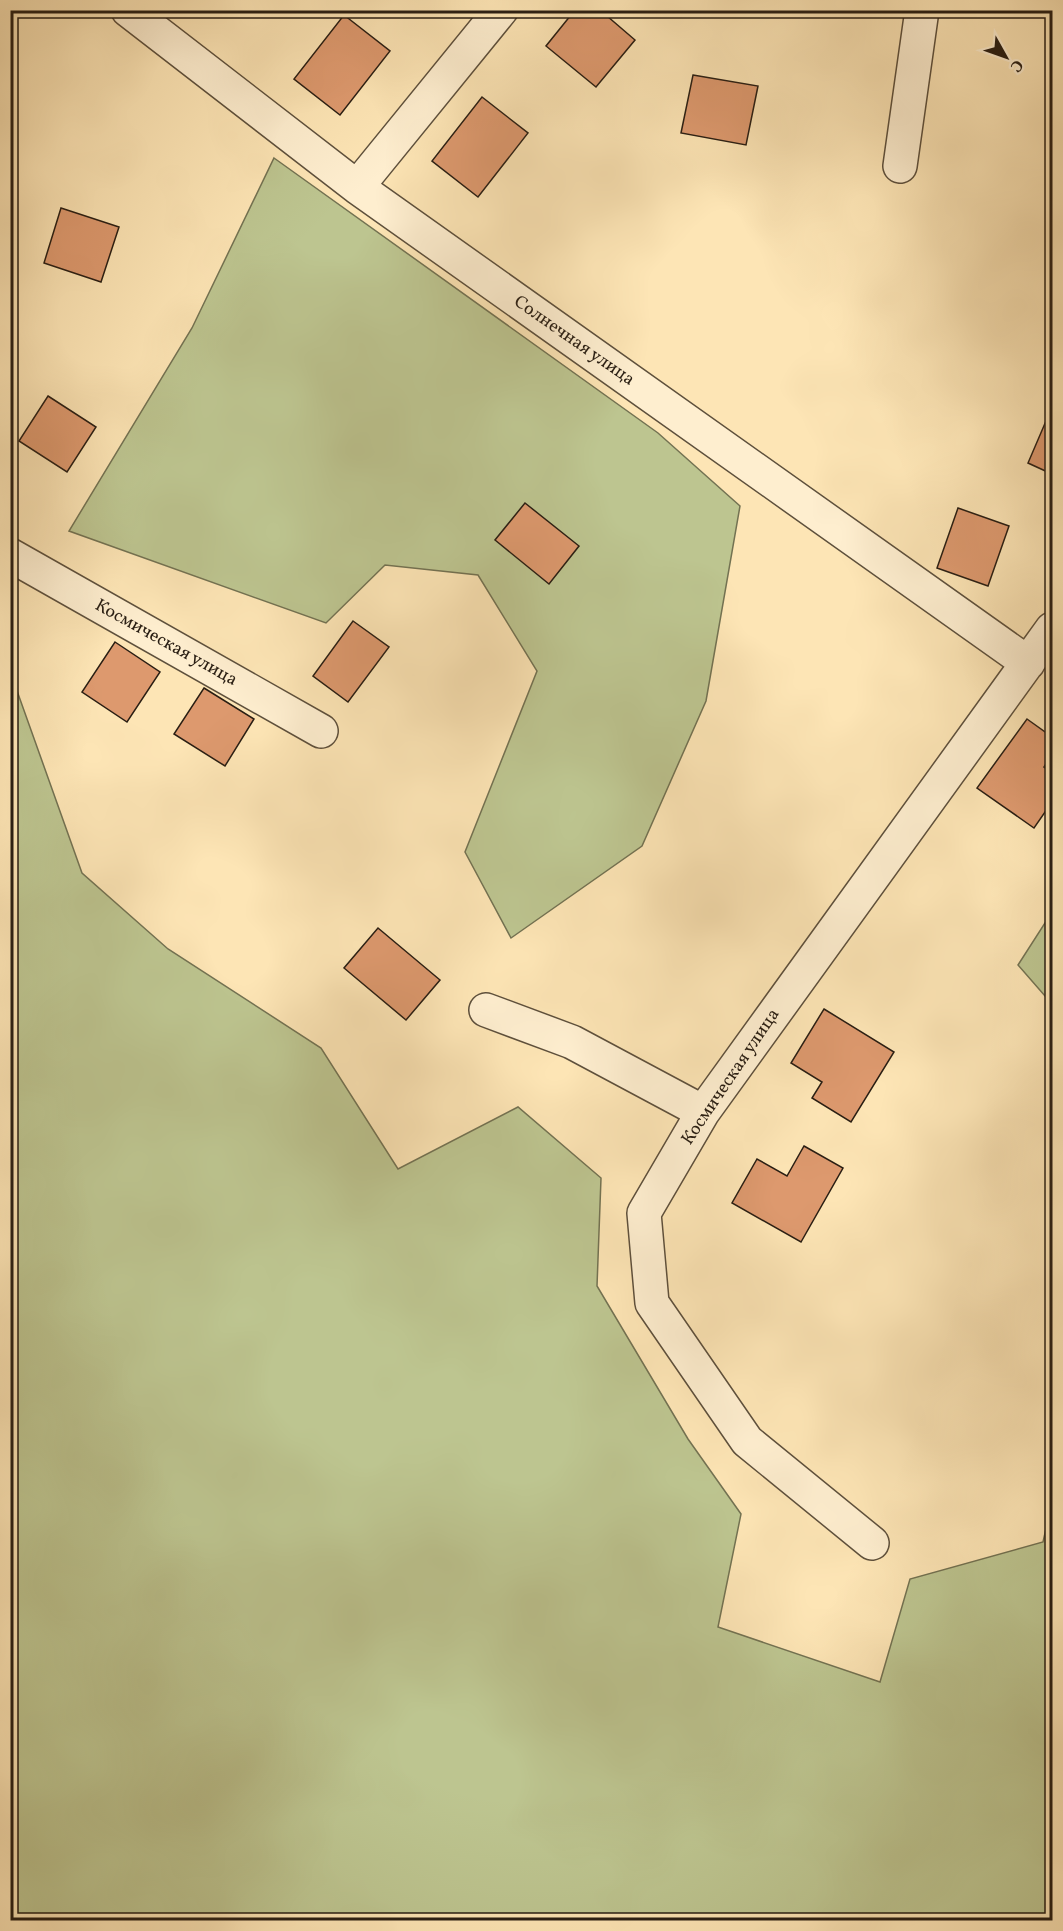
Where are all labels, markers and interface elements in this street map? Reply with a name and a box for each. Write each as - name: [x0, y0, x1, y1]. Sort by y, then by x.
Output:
- north arrow: [976, 27, 1036, 87]
- text: С: [1004, 54, 1028, 76]
- street label: Солнечная улица: [508, 290, 640, 392]
- street label: Космическая улица: [90, 593, 242, 693]
- street label: Космическая улица: [676, 1004, 786, 1150]

